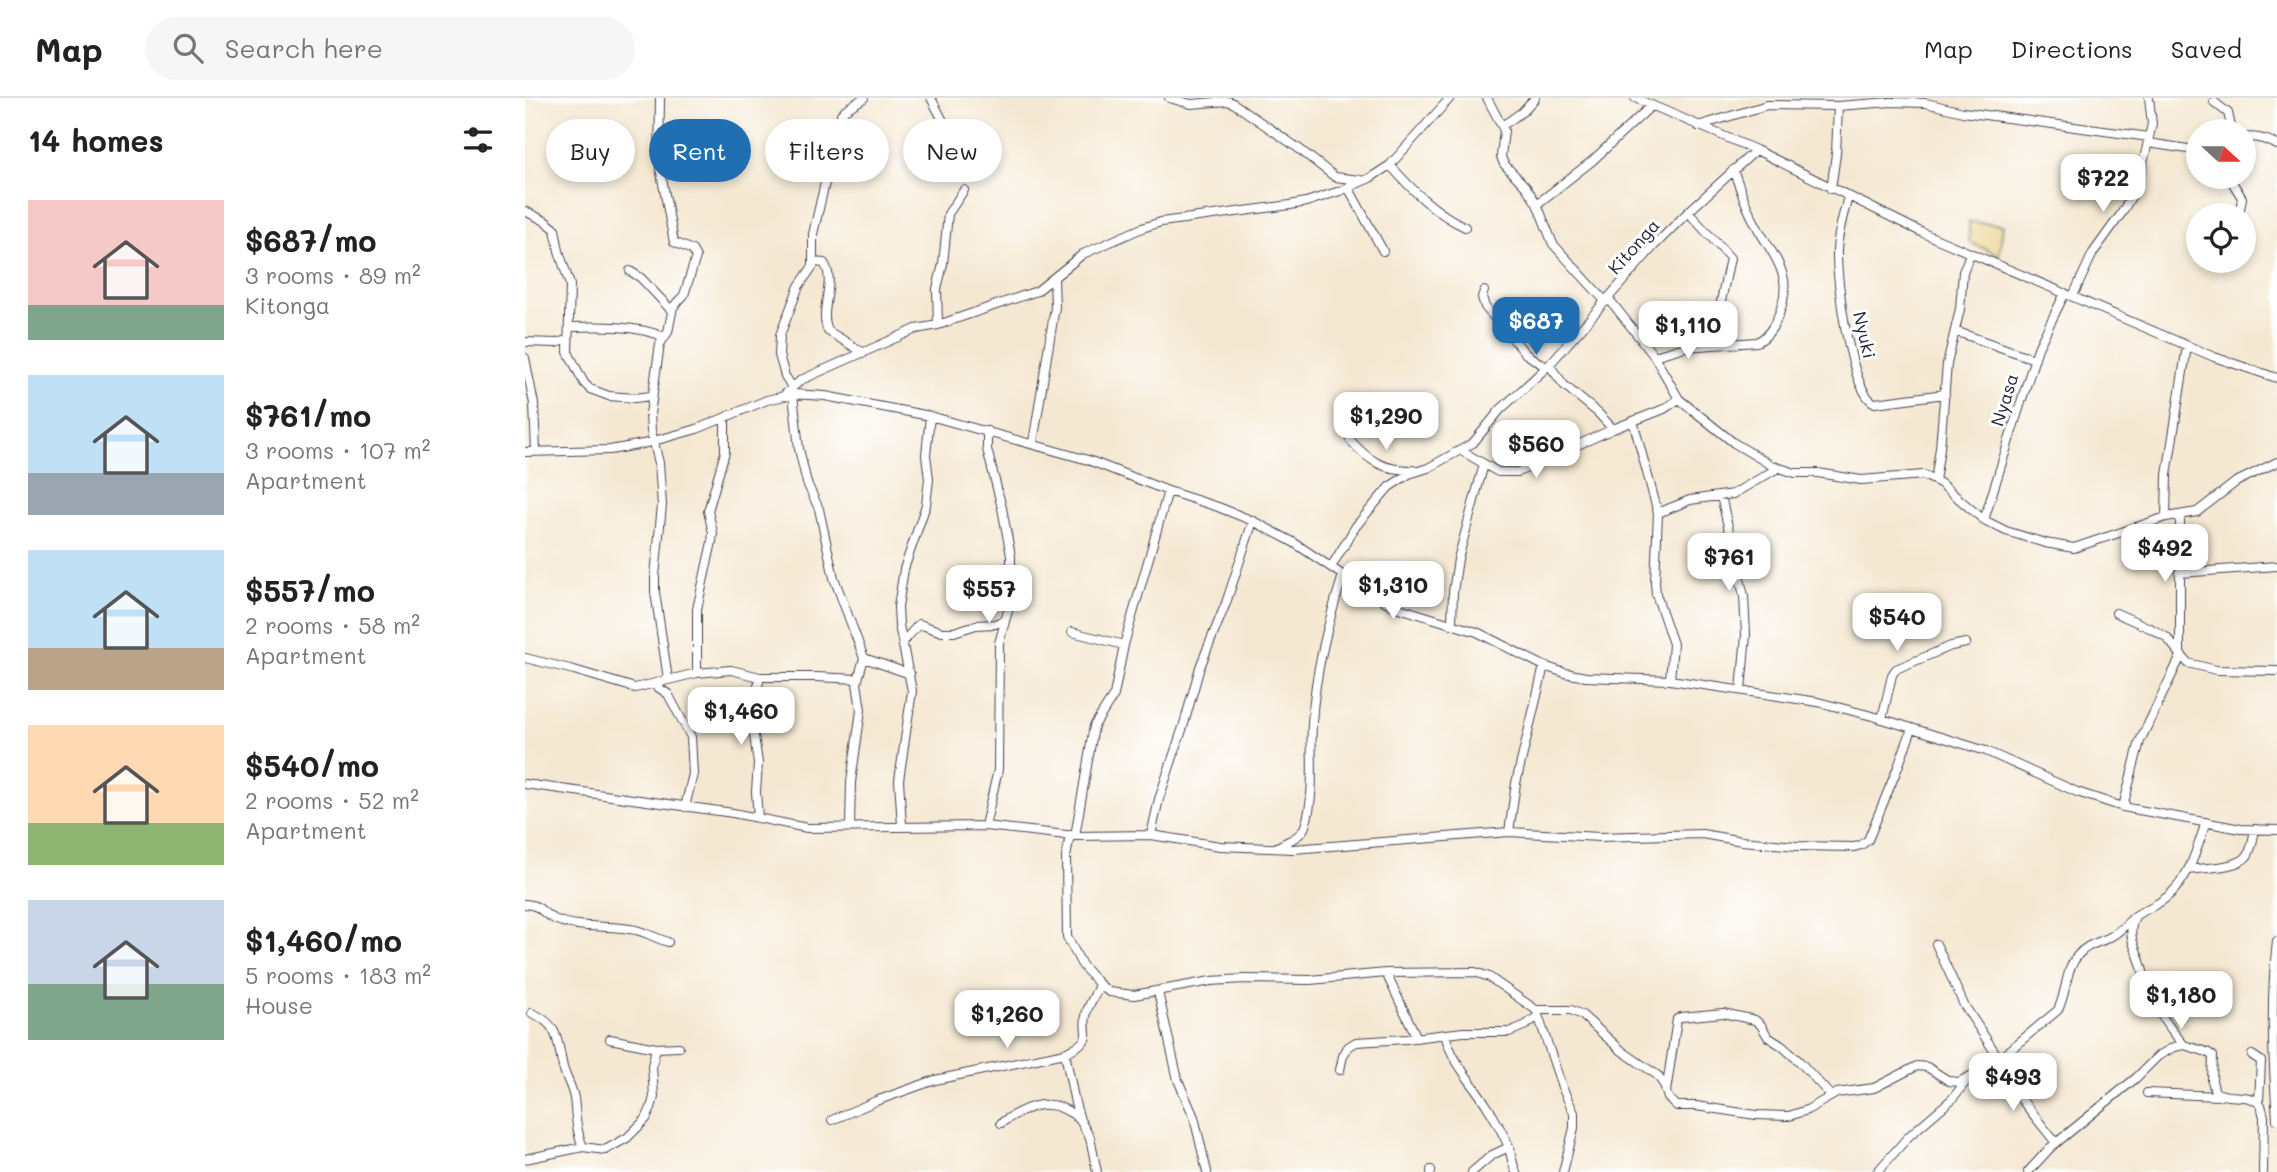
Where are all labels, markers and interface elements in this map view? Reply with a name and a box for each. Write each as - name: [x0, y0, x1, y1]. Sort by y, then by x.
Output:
- search box: [145, 17, 635, 80]
- text: Map: [35, 27, 103, 70]
- icon: search: [169, 29, 207, 67]
- text: Search here: [225, 31, 383, 65]
- text: Map: [1924, 33, 1973, 64]
- text: Directions: [2011, 33, 2133, 64]
- text: Saved: [2171, 33, 2242, 64]
- chip: Buy: [546, 119, 635, 182]
- chip: Rent: [649, 119, 751, 182]
- chip: Filters: [765, 119, 889, 182]
- chip: New: [903, 119, 1002, 182]
- north arrow: [2186, 119, 2256, 189]
- map controls: [2186, 119, 2256, 273]
- text: 14 homes: [28, 120, 164, 160]
- icon: filters: [459, 121, 497, 159]
- pin: $722: [2062, 155, 2144, 214]
- text: $722: [2077, 162, 2129, 192]
- button: locate: [2186, 203, 2256, 273]
- street label: Kitonga: [1602, 214, 1664, 279]
- text: $687/mo: [245, 220, 377, 260]
- icon: home: [84, 228, 168, 312]
- text: 3 rooms · 89 m²: [245, 260, 421, 290]
- text: Kitonga: [245, 290, 330, 320]
- pin: $687: [1495, 298, 1577, 357]
- pin: $1,110: [1631, 302, 1745, 361]
- text: $687: [1508, 305, 1564, 335]
- text: $1,110: [1655, 309, 1721, 339]
- street label: Nyuki: [1848, 309, 1882, 361]
- street label: Nyasa: [1985, 370, 2023, 429]
- pin: $1,290: [1329, 392, 1443, 452]
- text: $761/mo: [245, 395, 371, 435]
- text: $1,290: [1350, 400, 1422, 430]
- icon: home: [84, 403, 168, 487]
- pin: $560: [1495, 420, 1577, 480]
- text: $560: [1508, 428, 1564, 458]
- text: 3 rooms · 107 m²: [245, 435, 431, 465]
- text: Apartment: [245, 465, 367, 495]
- pin: $492: [2124, 524, 2206, 584]
- text: $492: [2137, 532, 2193, 562]
- pin: $761: [1688, 533, 1770, 593]
- text: $761: [1703, 541, 1755, 571]
- pin: $1,310: [1336, 561, 1450, 621]
- pin: $557: [948, 566, 1030, 625]
- text: $1,310: [1358, 569, 1428, 599]
- text: $557/mo: [245, 570, 375, 610]
- text: $557: [962, 573, 1016, 603]
- icon: home: [84, 578, 168, 662]
- pin: $540: [1856, 594, 1938, 653]
- text: $540: [1868, 601, 1926, 631]
- text: 2 rooms · 58 m²: [245, 610, 420, 640]
- text: Apartment: [245, 640, 367, 670]
- pin: $1,460: [684, 688, 798, 747]
- text: $1,460: [704, 695, 778, 725]
- text: $540/mo: [245, 745, 379, 785]
- icon: home: [84, 753, 168, 837]
- text: 2 rooms · 52 m²: [245, 785, 419, 815]
- text: Apartment: [245, 815, 367, 845]
- text: $1,460/mo: [245, 920, 402, 960]
- icon: home: [84, 928, 168, 1012]
- text: 5 rooms · 183 m²: [245, 960, 431, 990]
- pin: $1,180: [2124, 972, 2238, 1031]
- text: $1,180: [2146, 979, 2216, 1009]
- text: House: [245, 990, 313, 1020]
- pin: $1,260: [950, 990, 1064, 1050]
- text: $1,260: [970, 998, 1044, 1028]
- pin: $493: [1972, 1054, 2054, 1113]
- text: $493: [1985, 1061, 2041, 1091]

